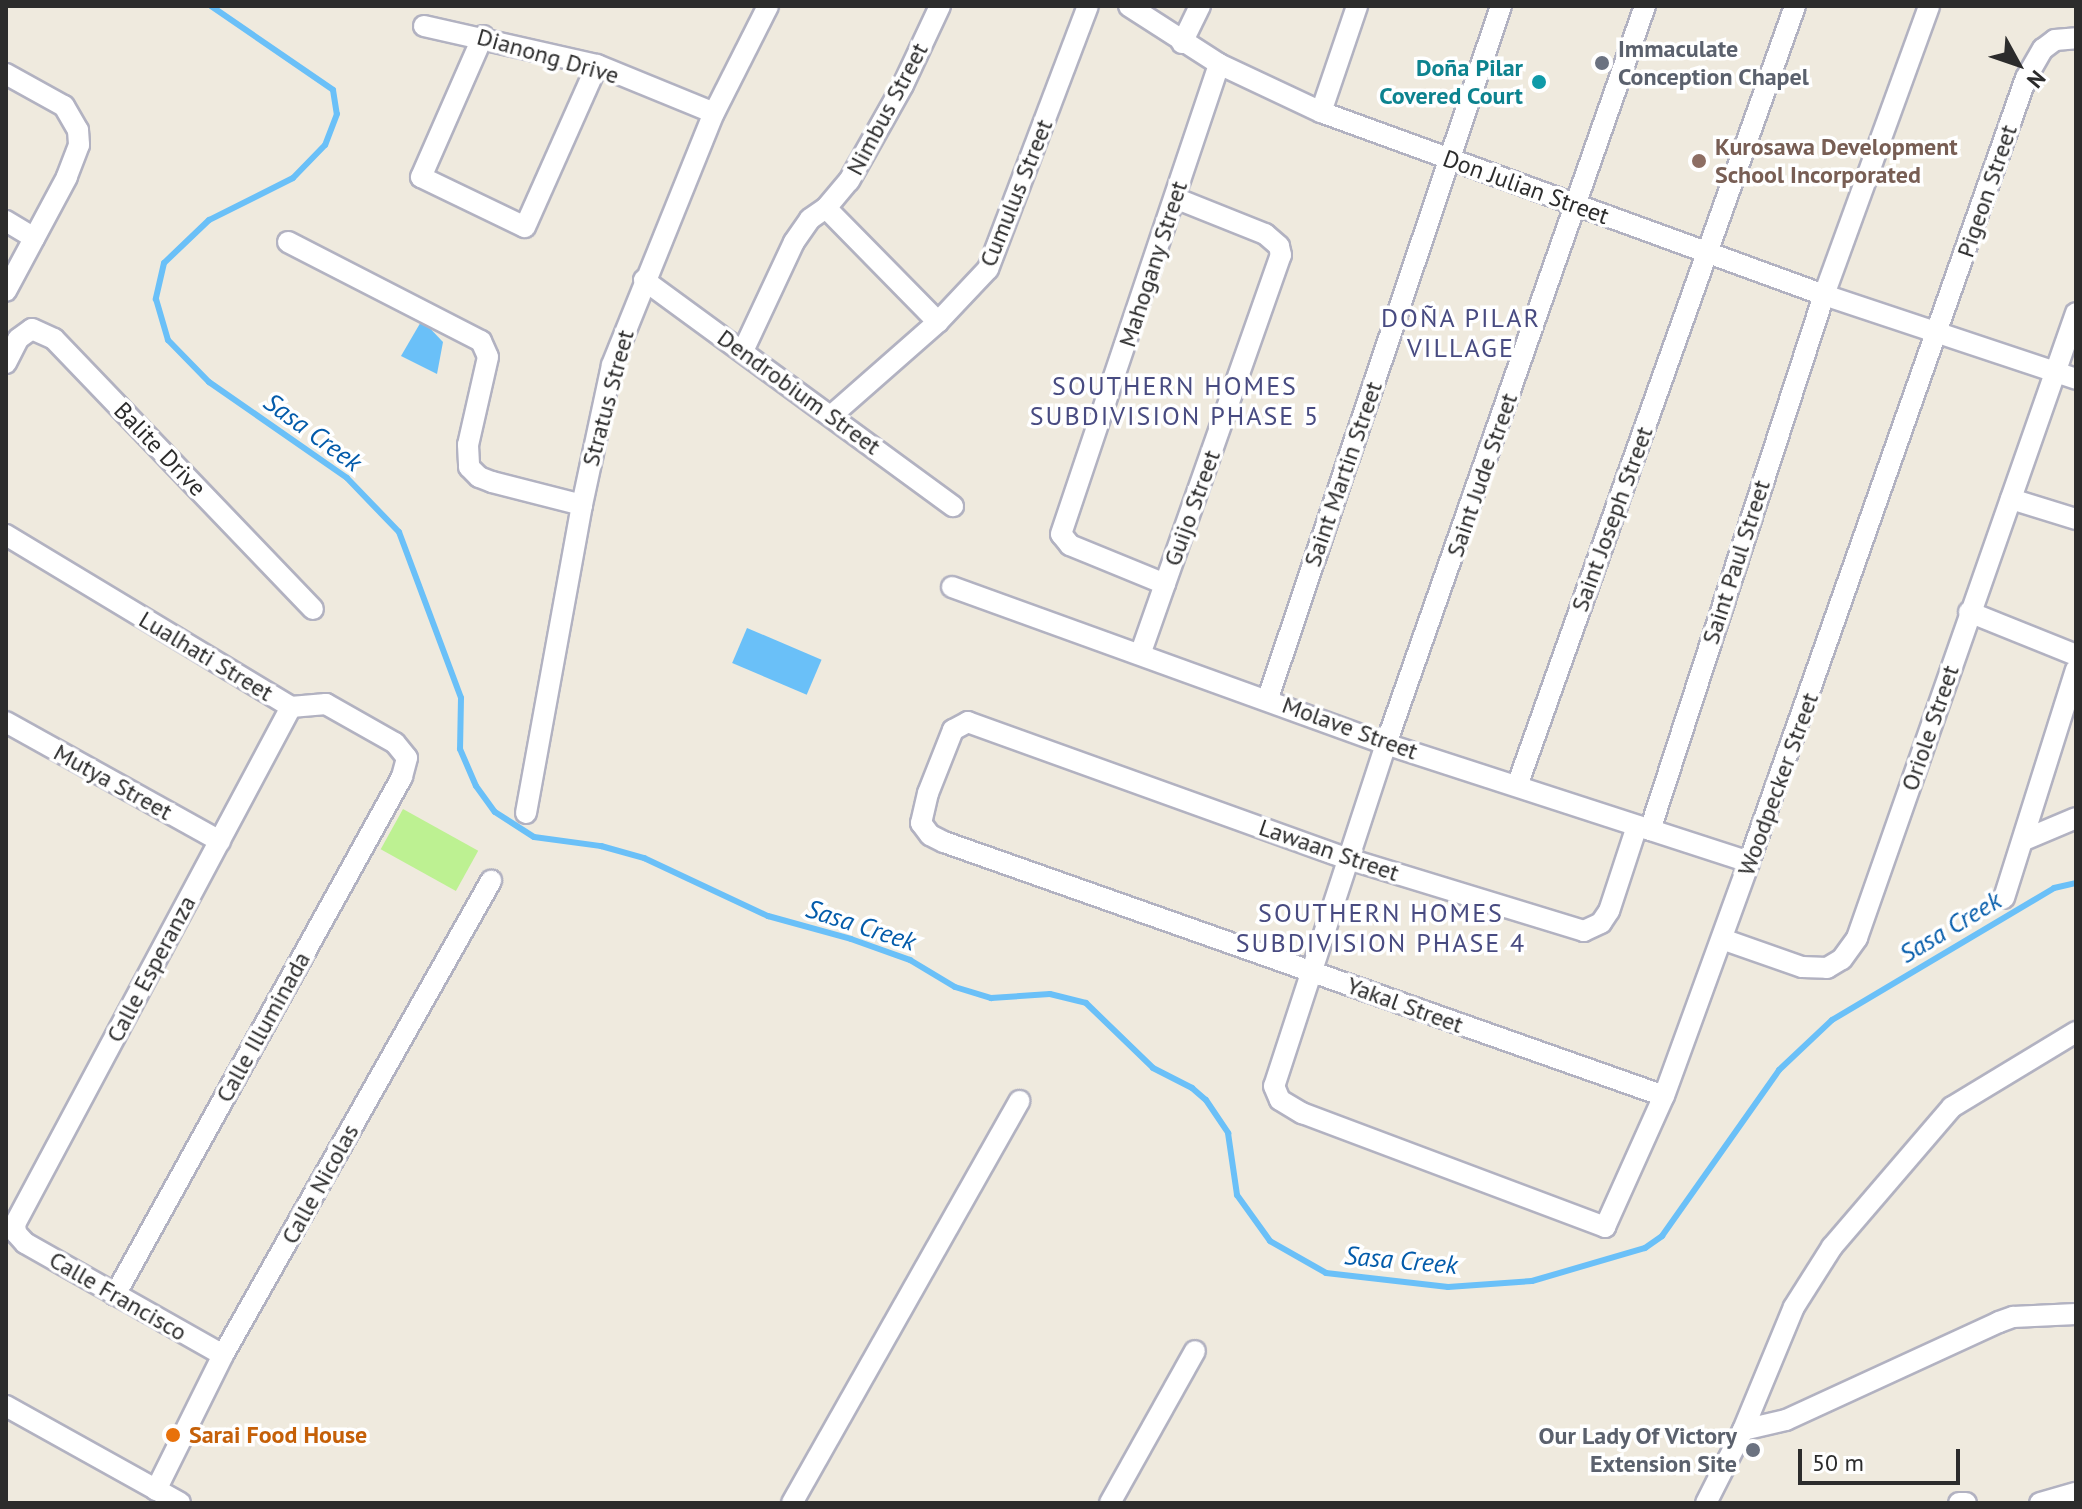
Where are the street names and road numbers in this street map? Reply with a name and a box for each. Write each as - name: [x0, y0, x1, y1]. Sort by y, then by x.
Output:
- street label: Dianong Drive: [474, 22, 622, 90]
- street label: Nimbus Street: [840, 38, 934, 180]
- street label: Cumulus Street: [973, 115, 1059, 271]
- street label: Pigeon Street: [1951, 121, 2023, 261]
- street label: Don Julian Street: [1439, 144, 1613, 230]
- street label: Mahogany Street: [1112, 177, 1194, 351]
- street label: Dendrobium Street: [712, 323, 886, 461]
- street label: Stratus Street: [576, 327, 640, 469]
- street label: Saint Martin Street: [1298, 378, 1388, 570]
- street label: Saint Jude Street: [1440, 389, 1524, 561]
- street label: Balite Drive: [108, 396, 212, 502]
- street label: Saint Joseph Street: [1565, 423, 1659, 615]
- street label: Guijo Street: [1158, 446, 1226, 570]
- street label: Saint Paul Street: [1696, 476, 1776, 648]
- street label: Lualhati Street: [134, 605, 278, 707]
- street label: Oriole Street: [1895, 661, 1965, 795]
- street label: Woodpecker Street: [1732, 689, 1824, 879]
- street label: Molave Street: [1278, 690, 1422, 766]
- street label: Mutya Street: [49, 738, 177, 826]
- street label: Lawaan Street: [1255, 813, 1403, 887]
- street label: Calle Esperanza: [100, 891, 202, 1047]
- street label: Calle Illuminada: [210, 947, 316, 1107]
- street label: Yakal Street: [1343, 971, 1467, 1039]
- street label: Calle Nicolas: [275, 1119, 365, 1249]
- street label: Calle Francisco: [44, 1245, 192, 1347]

